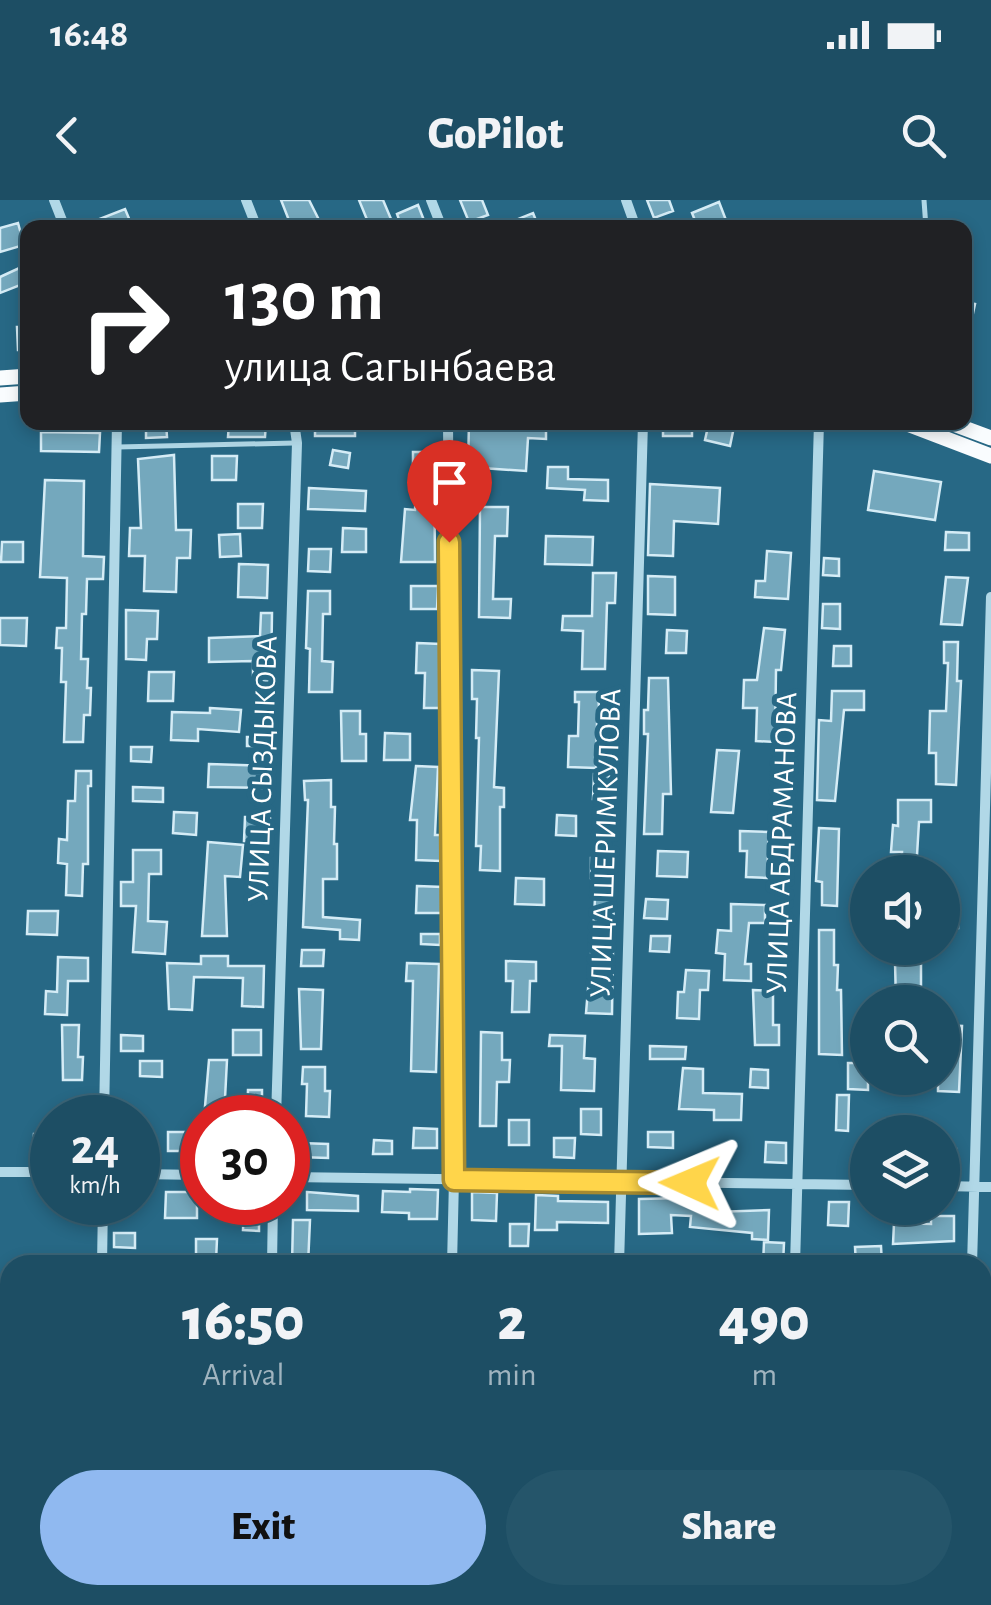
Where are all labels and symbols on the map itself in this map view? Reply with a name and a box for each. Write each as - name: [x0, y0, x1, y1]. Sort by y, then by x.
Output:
- pin: [407, 440, 492, 543]
- street label: УЛИЦА СЫЗДЫКОВА: [243, 635, 283, 903]
- street label: УЛИЦА ШЕРИМКУЛОВА: [586, 688, 626, 998]
- street label: УЛИЦА АБДРАМАНОВА: [762, 691, 802, 995]
- speed limit sign: 30: [180, 1095, 310, 1225]
- position arrow: [638, 1131, 742, 1235]

